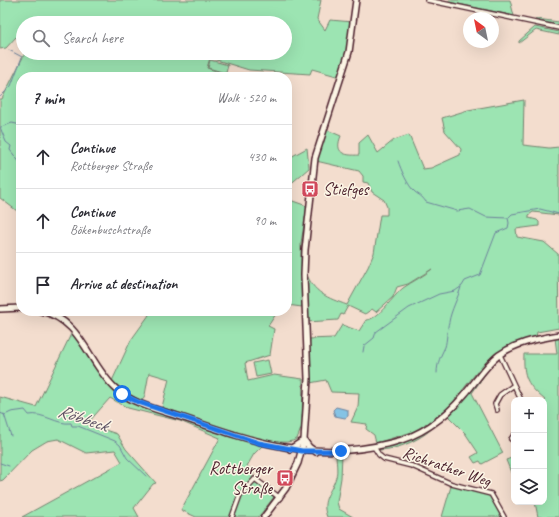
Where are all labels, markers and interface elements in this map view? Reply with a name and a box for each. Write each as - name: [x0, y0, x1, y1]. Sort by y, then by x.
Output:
- north arrow: [463, 12, 499, 48]
- search box: [16, 16, 292, 60]
- icon: search: [30, 27, 52, 49]
- text: Search here: [62, 29, 123, 48]
- text: 7 min: [32, 88, 65, 109]
- text: Walk · 520 m: [217, 90, 276, 106]
- text: Continue: [70, 139, 115, 158]
- icon: ahead: [32, 146, 54, 168]
- text: 430 m: [248, 149, 276, 165]
- text: Rottberger Straße: [70, 158, 152, 174]
- bus stop icon: Stiefges: [300, 179, 320, 199]
- place label: Stiefges: [323, 179, 371, 200]
- text: Continue: [70, 203, 115, 222]
- icon: ahead: [32, 210, 54, 232]
- text: 90 m: [254, 213, 276, 229]
- text: Bökenbuschstraße: [70, 222, 150, 238]
- icon: arrive: [32, 274, 54, 296]
- text: Arrive at destination: [70, 275, 177, 294]
- route start: [113, 385, 131, 403]
- map controls: [511, 397, 547, 505]
- button: +: [511, 397, 547, 433]
- water label: Röbbeck: [55, 400, 114, 437]
- button: −: [511, 433, 547, 469]
- route end: [332, 442, 350, 460]
- street label: Richrather Weg: [400, 442, 495, 492]
- place label: Rottberger Straße: [209, 458, 274, 499]
- bus stop icon: Rottberger Straße: [275, 468, 295, 488]
- button: layers: [511, 469, 547, 505]

